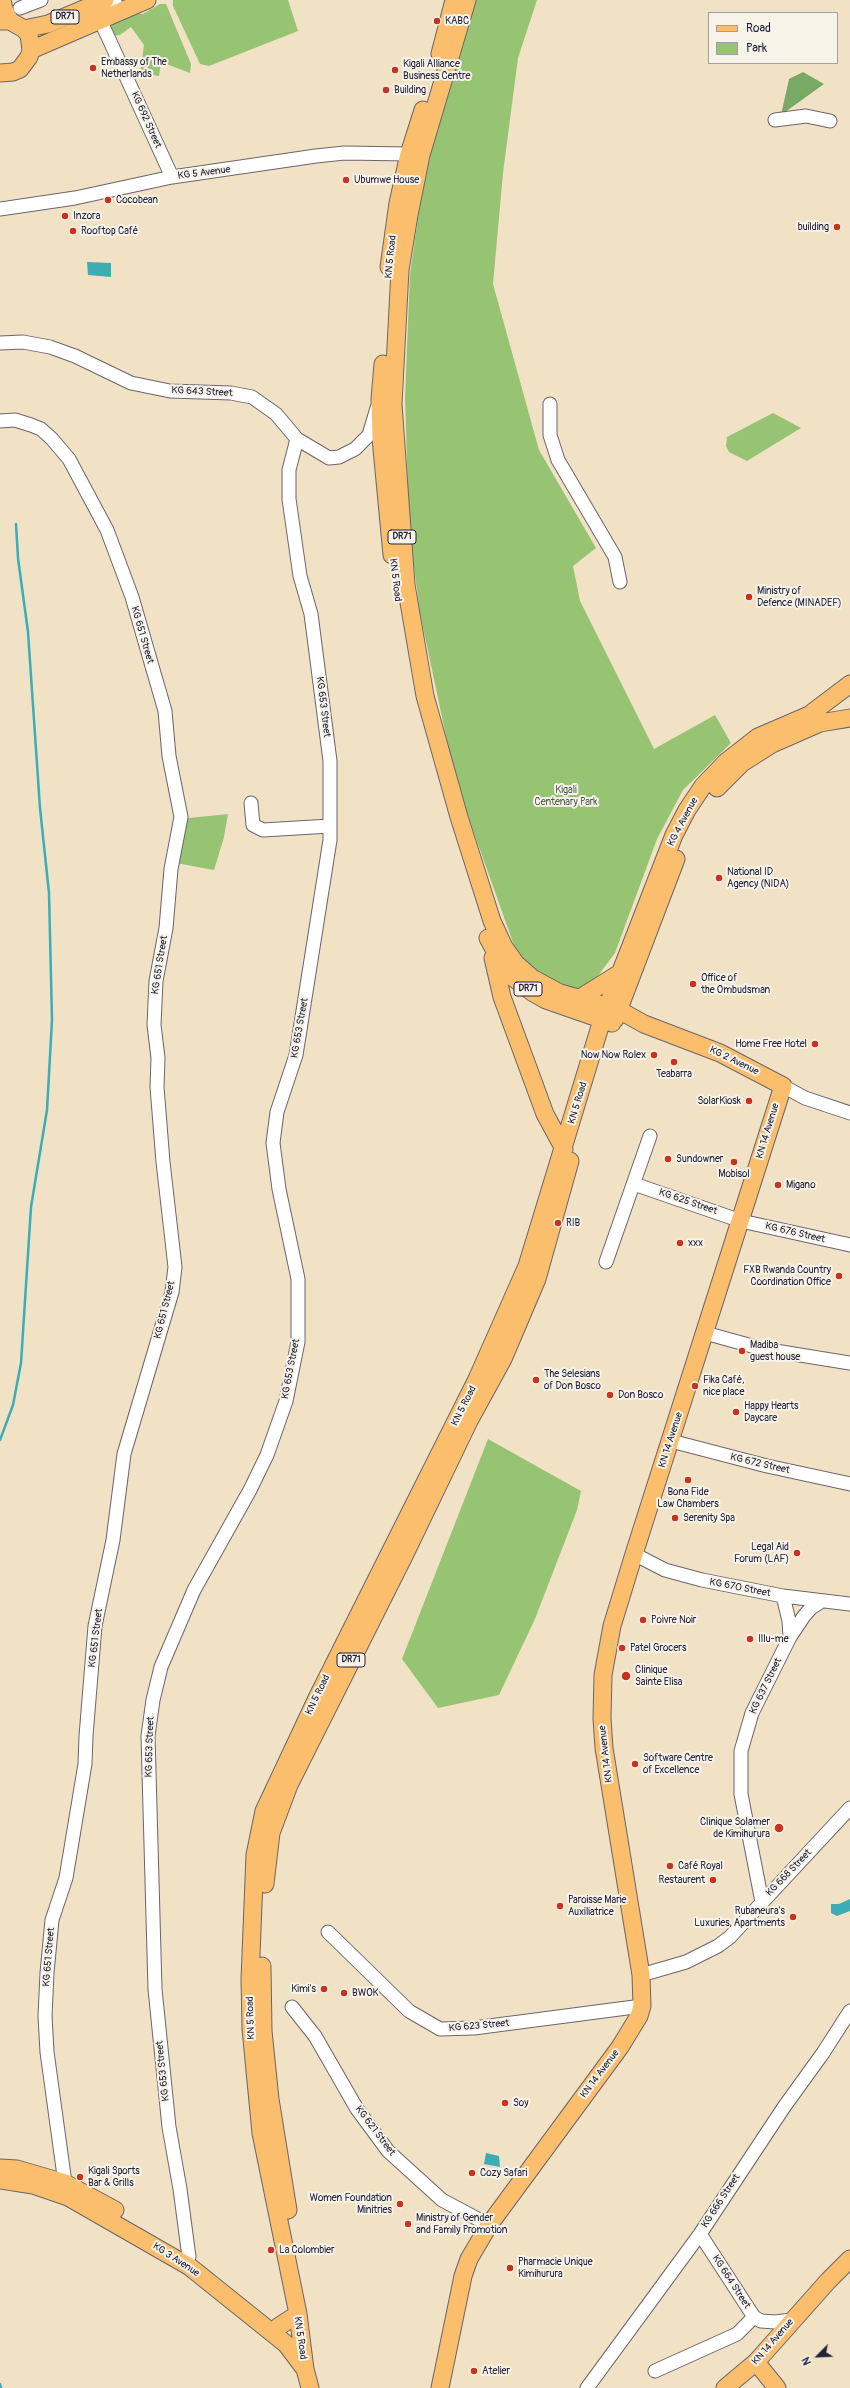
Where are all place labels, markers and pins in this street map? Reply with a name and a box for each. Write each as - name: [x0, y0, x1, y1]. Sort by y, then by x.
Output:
- place label: KABC: [445, 15, 469, 27]
- marker: KABC: [432, 16, 442, 26]
- place label: Embassy of The Netherlands: [101, 56, 167, 80]
- place label: Kigali Alliance Business Centre: [403, 58, 470, 82]
- marker: Embassy of The Netherlands: [88, 63, 98, 73]
- marker: Kigali Alliance Business Centre: [390, 65, 400, 75]
- place label: Building: [394, 84, 426, 96]
- marker: Building: [381, 85, 391, 95]
- place label: Ubumwe House: [354, 174, 419, 186]
- marker: Ubumwe House: [341, 175, 351, 185]
- place label: Cocobean: [116, 194, 158, 206]
- marker: Cocobean: [103, 195, 113, 205]
- place label: Inzora: [73, 210, 100, 222]
- marker: Inzora: [60, 211, 70, 221]
- place label: building: [798, 221, 829, 233]
- marker: building: [832, 222, 842, 232]
- place label: Rooftop Café: [81, 225, 138, 237]
- marker: Rooftop Café: [68, 226, 78, 236]
- place label: Ministry of Defence (MINADEF): [757, 585, 842, 608]
- marker: Ministry of Defence (MINADEF): [744, 592, 754, 602]
- place label: National ID Agency (NIDA): [727, 866, 789, 890]
- marker: National ID Agency (NIDA): [714, 873, 724, 883]
- place label: Office of the Ombudsman: [701, 972, 770, 996]
- marker: Office of the Ombudsman: [688, 979, 698, 989]
- place label: Home Free Hotel: [735, 1038, 807, 1050]
- marker: Home Free Hotel: [810, 1039, 820, 1049]
- place label: Now Now Rolex: [581, 1049, 646, 1061]
- marker: Now Now Rolex: [649, 1050, 659, 1060]
- marker: Teabarra: [669, 1057, 679, 1067]
- place label: Teabarra: [656, 1068, 692, 1080]
- place label: SolarKiosk: [697, 1095, 741, 1107]
- marker: SolarKiosk: [744, 1096, 754, 1106]
- place label: Sundowner: [676, 1153, 723, 1165]
- marker: Sundowner: [663, 1154, 673, 1164]
- marker: Mobisol: [729, 1157, 739, 1167]
- place label: Mobisol: [718, 1168, 750, 1180]
- place label: Migano: [786, 1179, 816, 1191]
- marker: Migano: [773, 1180, 783, 1190]
- place label: RIB: [566, 1217, 580, 1229]
- marker: RIB: [553, 1218, 563, 1228]
- place label: xxx: [688, 1237, 703, 1249]
- marker: xxx: [675, 1238, 685, 1248]
- place label: FXB Rwanda Country Coordination Office: [743, 1264, 831, 1288]
- marker: FXB Rwanda Country Coordination Office: [834, 1271, 844, 1281]
- place label: Madiba guest house: [750, 1339, 800, 1362]
- marker: Madiba guest house: [737, 1346, 747, 1356]
- place label: The Selesians of Don Bosco: [544, 1368, 601, 1392]
- place label: Fika Café, nice place: [703, 1374, 745, 1398]
- marker: The Selesians of Don Bosco: [531, 1375, 541, 1385]
- marker: Fika Café, nice place: [690, 1381, 700, 1391]
- place label: Don Bosco: [618, 1389, 663, 1401]
- marker: Don Bosco: [605, 1390, 615, 1400]
- place label: Happy Hearts Daycare: [744, 1400, 798, 1424]
- marker: Happy Hearts Daycare: [731, 1407, 741, 1417]
- marker: Bona Fide Law Chambers: [683, 1475, 693, 1485]
- place label: Bona Fide Law Chambers: [657, 1486, 719, 1510]
- place label: Serenity Spa: [683, 1512, 735, 1524]
- marker: Serenity Spa: [670, 1513, 680, 1523]
- place label: Legal Aid Forum (LAF): [734, 1541, 789, 1564]
- marker: Legal Aid Forum (LAF): [792, 1548, 802, 1558]
- place label: Poivre Noir: [651, 1614, 696, 1626]
- marker: Poivre Noir: [638, 1615, 648, 1625]
- place label: Illu-me: [758, 1633, 789, 1645]
- marker: Illu-me: [745, 1634, 755, 1644]
- place label: Patel Grocers: [630, 1642, 686, 1654]
- marker: Patel Grocers: [617, 1643, 627, 1653]
- place label: Clinique Sainte Elisa: [635, 1664, 682, 1688]
- marker: Clinique Sainte Elisa: [620, 1670, 632, 1682]
- place label: Software Centre of Excellence: [643, 1752, 713, 1776]
- marker: Software Centre of Excellence: [630, 1759, 640, 1769]
- place label: Clinique Solamer de Kimihurura: [700, 1816, 770, 1840]
- marker: Clinique Solamer de Kimihurura: [773, 1822, 785, 1834]
- place label: Café Royal: [678, 1860, 723, 1872]
- marker: Café Royal: [665, 1861, 675, 1871]
- place label: Restaurent: [659, 1874, 705, 1886]
- marker: Restaurent: [708, 1875, 718, 1885]
- place label: Paroisse Marie Auxiliatrice: [568, 1894, 626, 1918]
- marker: Paroisse Marie Auxiliatrice: [555, 1901, 565, 1911]
- place label: Rubaneura's Luxuries, Apartments: [694, 1905, 785, 1928]
- marker: Rubaneura's Luxuries, Apartments: [788, 1912, 798, 1922]
- place label: Kimi's: [291, 1983, 316, 1995]
- marker: Kimi's: [319, 1984, 329, 1994]
- place label: BWOK: [352, 1987, 379, 1999]
- marker: BWOK: [339, 1988, 349, 1998]
- place label: Soy: [513, 2097, 528, 2109]
- marker: Soy: [500, 2098, 510, 2108]
- place label: Kigali Sports Bar & Grills: [88, 2165, 140, 2188]
- place label: Cozy Safari: [480, 2167, 527, 2179]
- marker: Cozy Safari: [467, 2168, 477, 2178]
- marker: Kigali Sports Bar & Grills: [75, 2172, 85, 2182]
- place label: Women Foundation Minitries: [309, 2192, 392, 2216]
- marker: Women Foundation Minitries: [395, 2199, 405, 2209]
- place label: Ministry of Gender and Family Promotion: [416, 2212, 507, 2236]
- marker: Ministry of Gender and Family Promotion: [403, 2219, 413, 2229]
- place label: La Colombier: [279, 2244, 335, 2256]
- marker: La Colombier: [266, 2245, 276, 2255]
- place label: Pharmacie Unique Kimihurura: [518, 2256, 593, 2280]
- marker: Pharmacie Unique Kimihurura: [505, 2263, 515, 2273]
- place label: Atelier: [482, 2365, 510, 2377]
- marker: Atelier: [469, 2366, 479, 2376]

